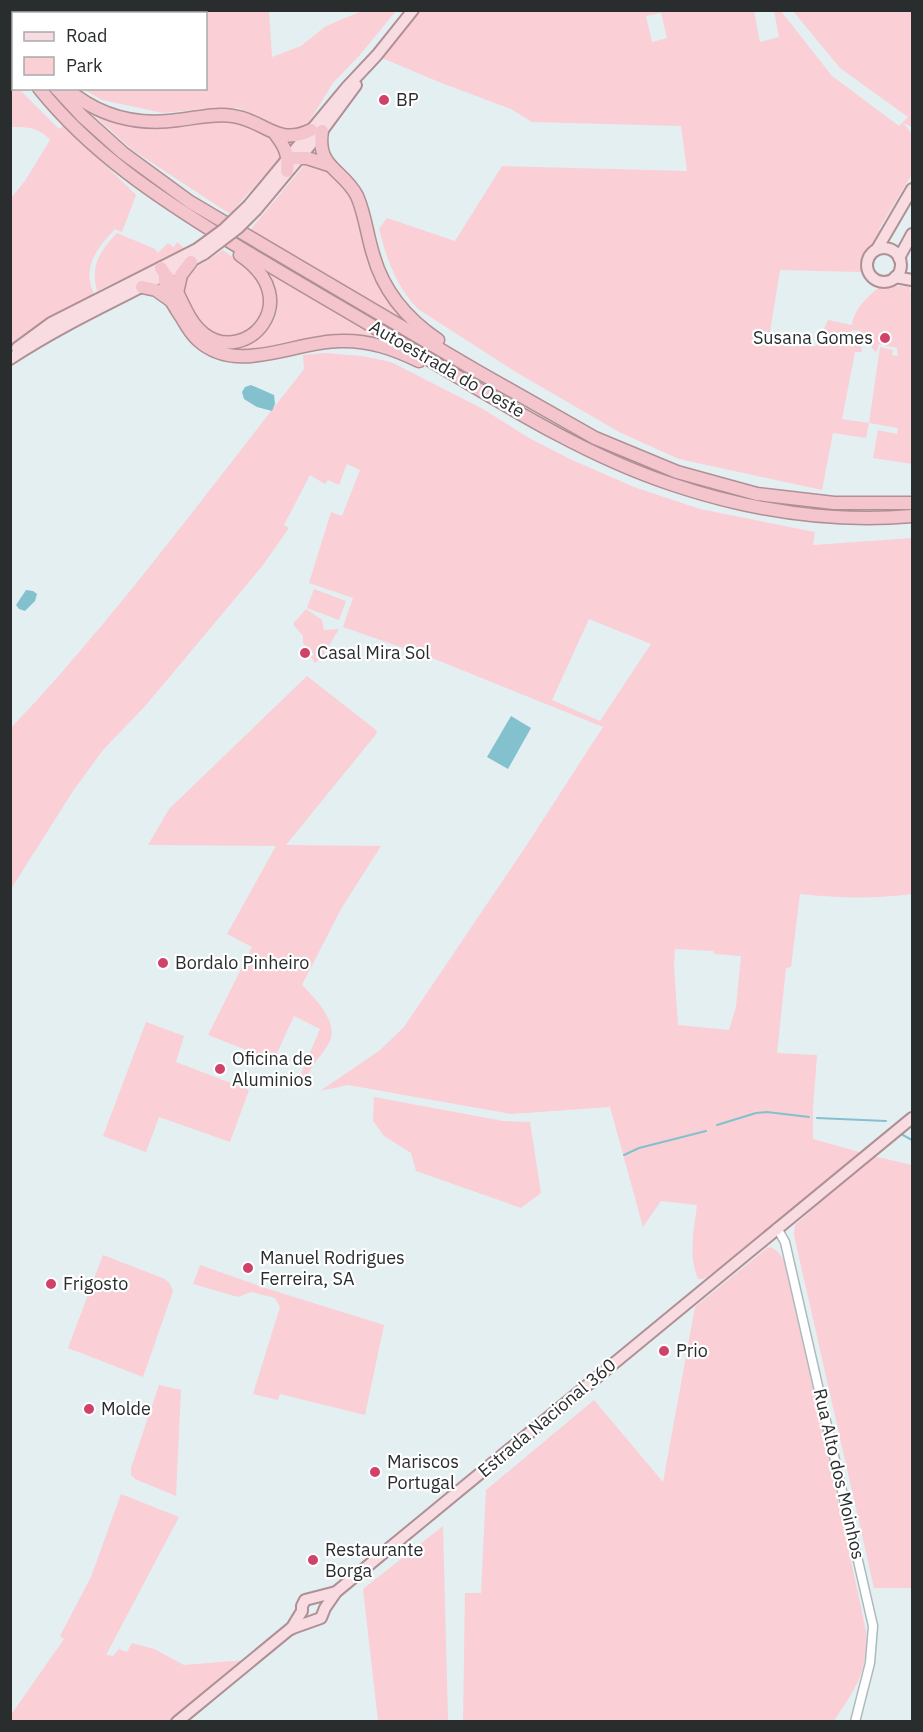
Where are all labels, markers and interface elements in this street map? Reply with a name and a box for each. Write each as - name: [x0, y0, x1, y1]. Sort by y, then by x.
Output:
- legend: [12, 12, 207, 90]
- text: Road: [66, 24, 107, 47]
- text: Park: [66, 54, 103, 77]
- place label: BP: [396, 88, 419, 111]
- marker: BP: [377, 93, 391, 107]
- street label: Autoestrada do Oeste: [365, 315, 529, 422]
- place label: Susana Gomes: [753, 326, 873, 349]
- marker: Susana Gomes: [878, 331, 892, 345]
- place label: Casal Mira Sol: [317, 641, 430, 664]
- marker: Casal Mira Sol: [298, 646, 312, 660]
- place label: Bordalo Pinheiro: [175, 951, 309, 974]
- marker: Bordalo Pinheiro: [156, 956, 170, 970]
- place label: Oficina de Aluminios: [232, 1047, 313, 1091]
- marker: Oficina de Aluminios: [213, 1062, 227, 1076]
- place label: Manuel Rodrigues Ferreira, SA: [260, 1246, 405, 1290]
- marker: Manuel Rodrigues Ferreira, SA: [241, 1261, 255, 1275]
- place label: Frigosto: [63, 1272, 128, 1295]
- marker: Frigosto: [44, 1277, 58, 1291]
- place label: Prio: [676, 1339, 708, 1362]
- marker: Prio: [657, 1344, 671, 1358]
- street label: Estrada Nacional 360: [473, 1353, 620, 1482]
- street label: Rua Alto dos Moinhos: [809, 1386, 870, 1562]
- place label: Molde: [101, 1397, 151, 1420]
- marker: Molde: [82, 1402, 96, 1416]
- place label: Mariscos Portugal: [387, 1450, 459, 1494]
- marker: Mariscos Portugal: [368, 1465, 382, 1479]
- place label: Restaurante Borga: [325, 1538, 424, 1582]
- marker: Restaurante Borga: [306, 1553, 320, 1567]

